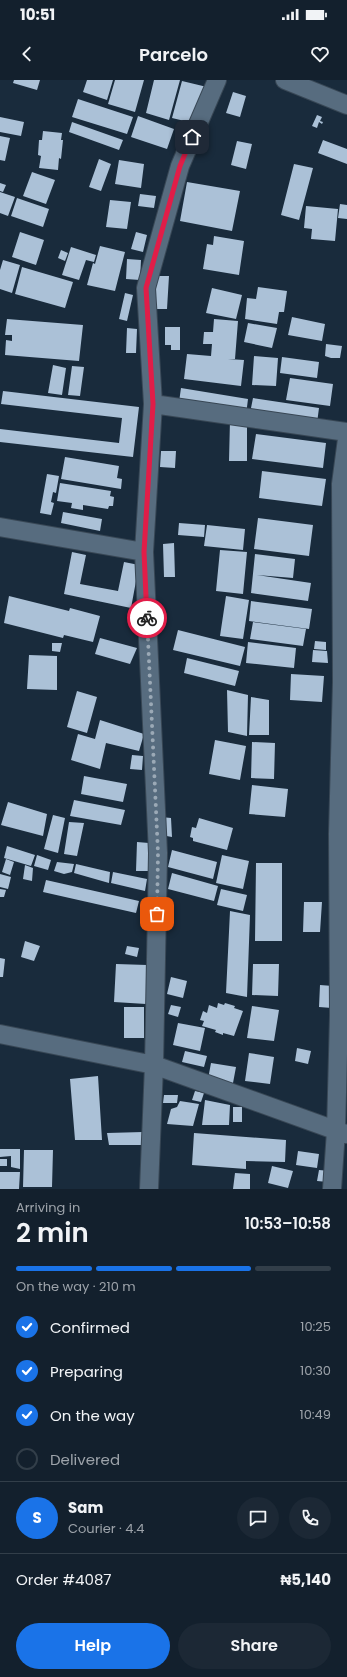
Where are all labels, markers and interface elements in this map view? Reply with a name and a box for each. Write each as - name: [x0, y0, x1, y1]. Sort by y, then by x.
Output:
- text: 10:51: [20, 4, 55, 25]
- text: Parcelo: [139, 42, 208, 67]
- icon: back: [16, 43, 38, 65]
- icon: heart: [309, 43, 331, 65]
- pin: [175, 120, 209, 154]
- icon: home: [181, 126, 203, 148]
- courier: [127, 598, 167, 638]
- icon: bike: [136, 607, 158, 629]
- pin: [140, 897, 174, 931]
- icon: bag: [146, 903, 168, 925]
- text: Arriving in: [16, 1198, 80, 1217]
- text: 10:53–10:58: [244, 1213, 331, 1234]
- text: 2 min: [16, 1215, 89, 1251]
- text: On the way · 210 m: [16, 1277, 136, 1296]
- icon: check: [16, 1316, 38, 1338]
- text: Confirmed: [50, 1317, 130, 1338]
- text: 10:25: [300, 1317, 331, 1336]
- icon: check: [16, 1360, 38, 1382]
- text: Preparing: [50, 1361, 123, 1382]
- text: 10:30: [300, 1361, 331, 1380]
- icon: check: [16, 1404, 38, 1426]
- text: On the way: [50, 1405, 135, 1426]
- text: 10:49: [300, 1405, 331, 1424]
- text: Delivered: [50, 1449, 120, 1470]
- text: Sam: [68, 1497, 103, 1518]
- button: chat: [237, 1497, 279, 1539]
- button: phone: [289, 1497, 331, 1539]
- text: S: [32, 1507, 42, 1528]
- text: Courier · 4.4: [68, 1519, 144, 1538]
- text: Order #4087: [16, 1569, 112, 1590]
- text: ₦5,140: [281, 1569, 331, 1590]
- button: Help: [16, 1623, 170, 1669]
- button: Share: [178, 1623, 331, 1669]

